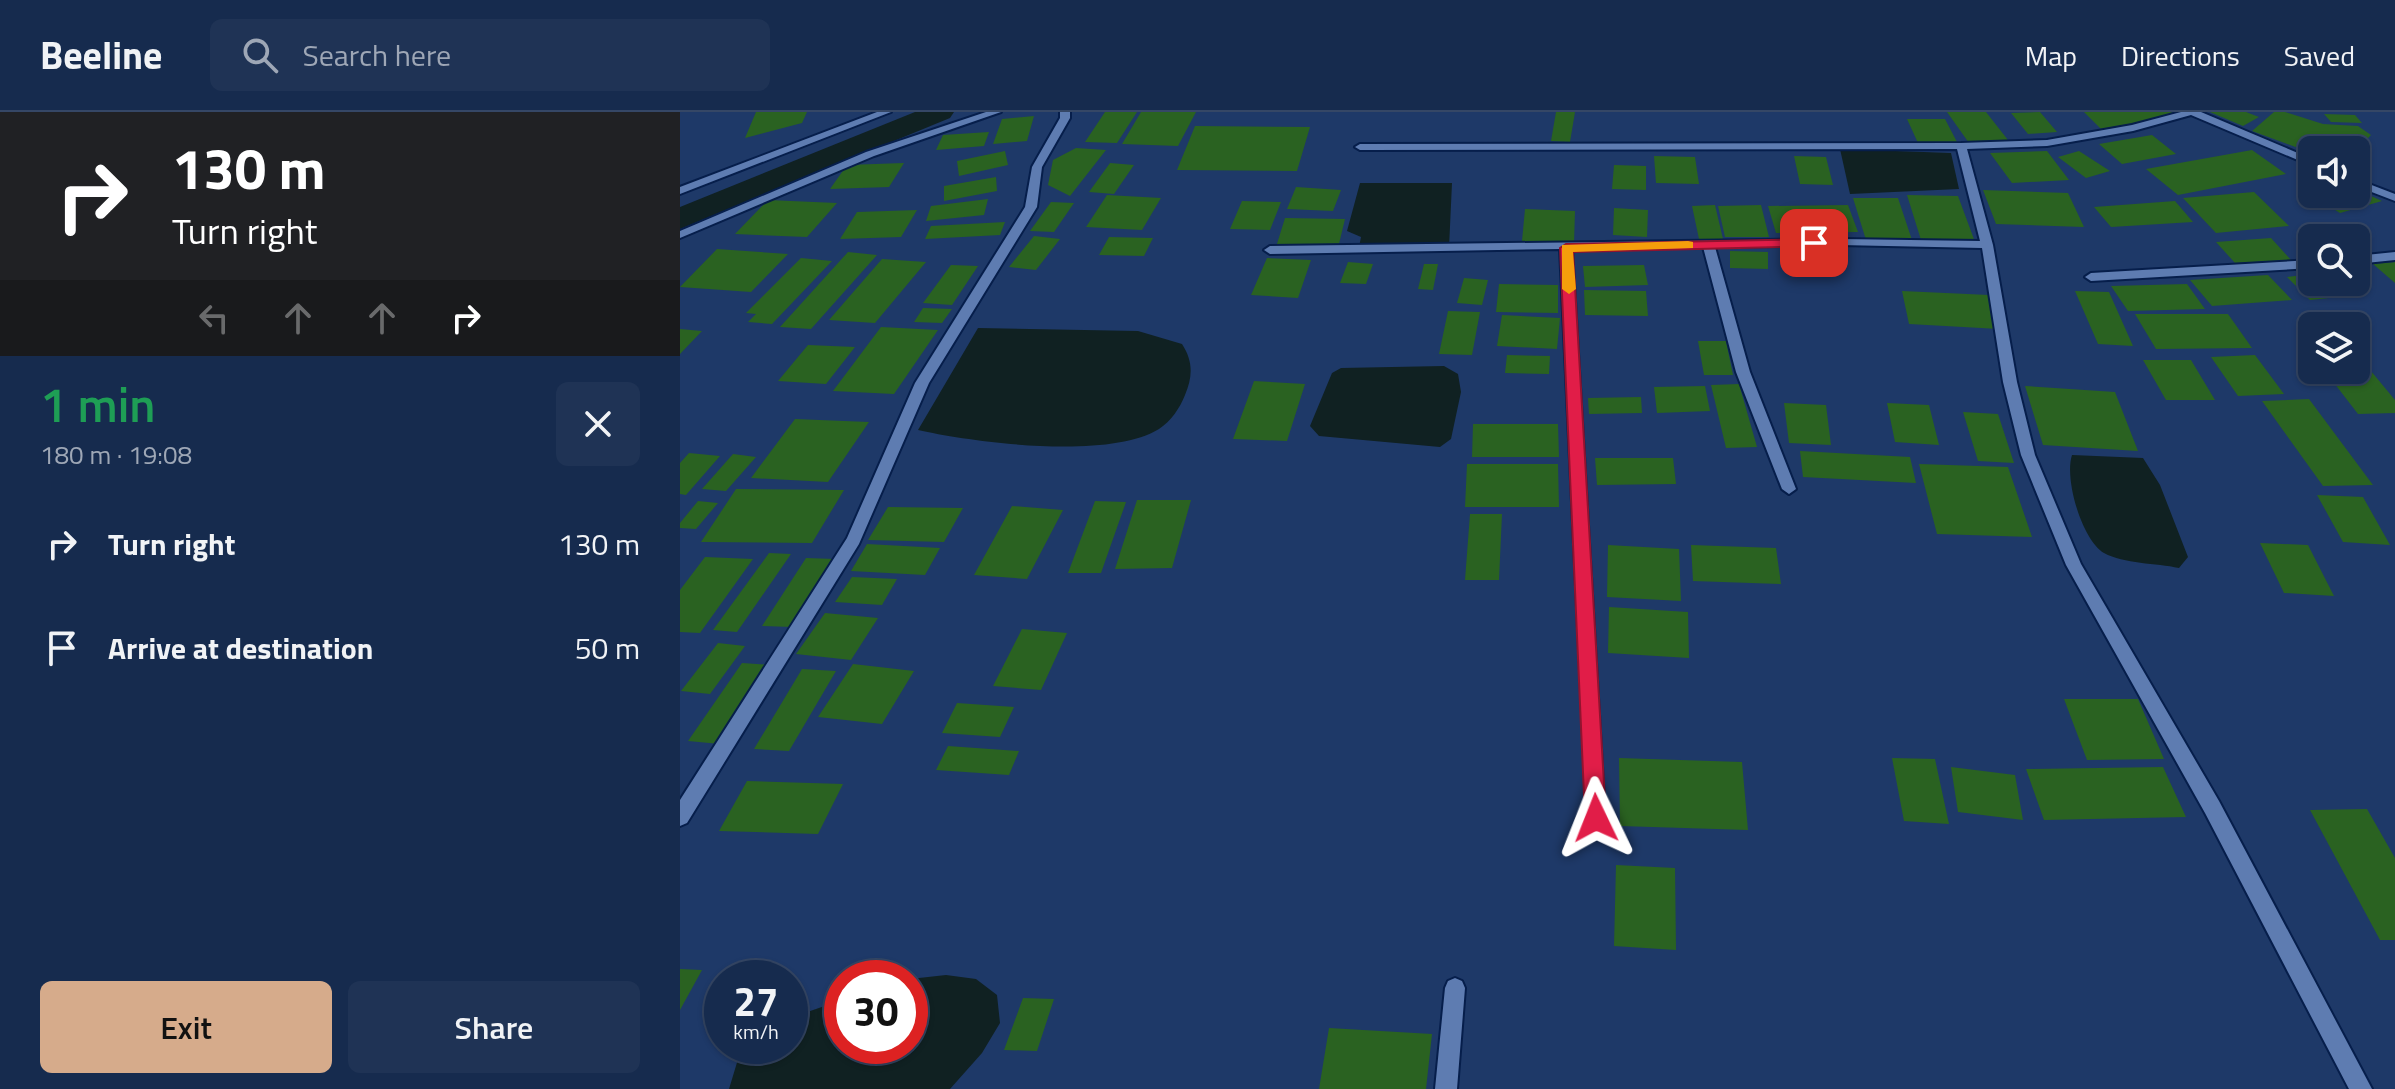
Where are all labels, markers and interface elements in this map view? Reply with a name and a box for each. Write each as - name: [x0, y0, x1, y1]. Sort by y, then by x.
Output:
- search box: [210, 19, 770, 91]
- text: Beeline: [40, 26, 162, 84]
- text: Search here: [302, 32, 451, 78]
- icon: search: [238, 33, 282, 77]
- text: Map: [2025, 34, 2077, 77]
- text: Directions: [2121, 34, 2240, 77]
- text: Saved: [2284, 34, 2355, 77]
- text: 130 m: [172, 126, 325, 211]
- map controls: [2298, 136, 2370, 384]
- button: sound: [2298, 136, 2370, 208]
- icon: right: [40, 144, 144, 248]
- text: Turn right: [172, 203, 317, 258]
- pin: [1780, 209, 1848, 277]
- icon: arrive: [1792, 221, 1836, 265]
- button: search: [2298, 224, 2370, 296]
- icon: left: [192, 296, 236, 340]
- icon: ahead: [276, 296, 320, 340]
- icon: ahead: [360, 296, 404, 340]
- icon: right: [444, 296, 488, 340]
- button: layers: [2298, 312, 2370, 384]
- text: 1 min: [40, 368, 155, 441]
- button: close: [556, 382, 640, 466]
- text: 180 m · 19:08: [40, 435, 192, 474]
- text: Turn right: [108, 521, 236, 567]
- text: 130 m: [558, 521, 640, 567]
- icon: right: [40, 522, 84, 566]
- text: Arrive at destination: [108, 625, 373, 671]
- text: 50 m: [575, 625, 640, 671]
- icon: arrive: [40, 626, 84, 670]
- position arrow: [1554, 776, 1638, 860]
- speed limit sign: 30: [824, 960, 928, 1064]
- text: 27: [734, 971, 778, 1032]
- button: Exit: [40, 981, 332, 1073]
- button: Share: [348, 981, 640, 1073]
- text: km/h: [733, 1016, 779, 1047]

